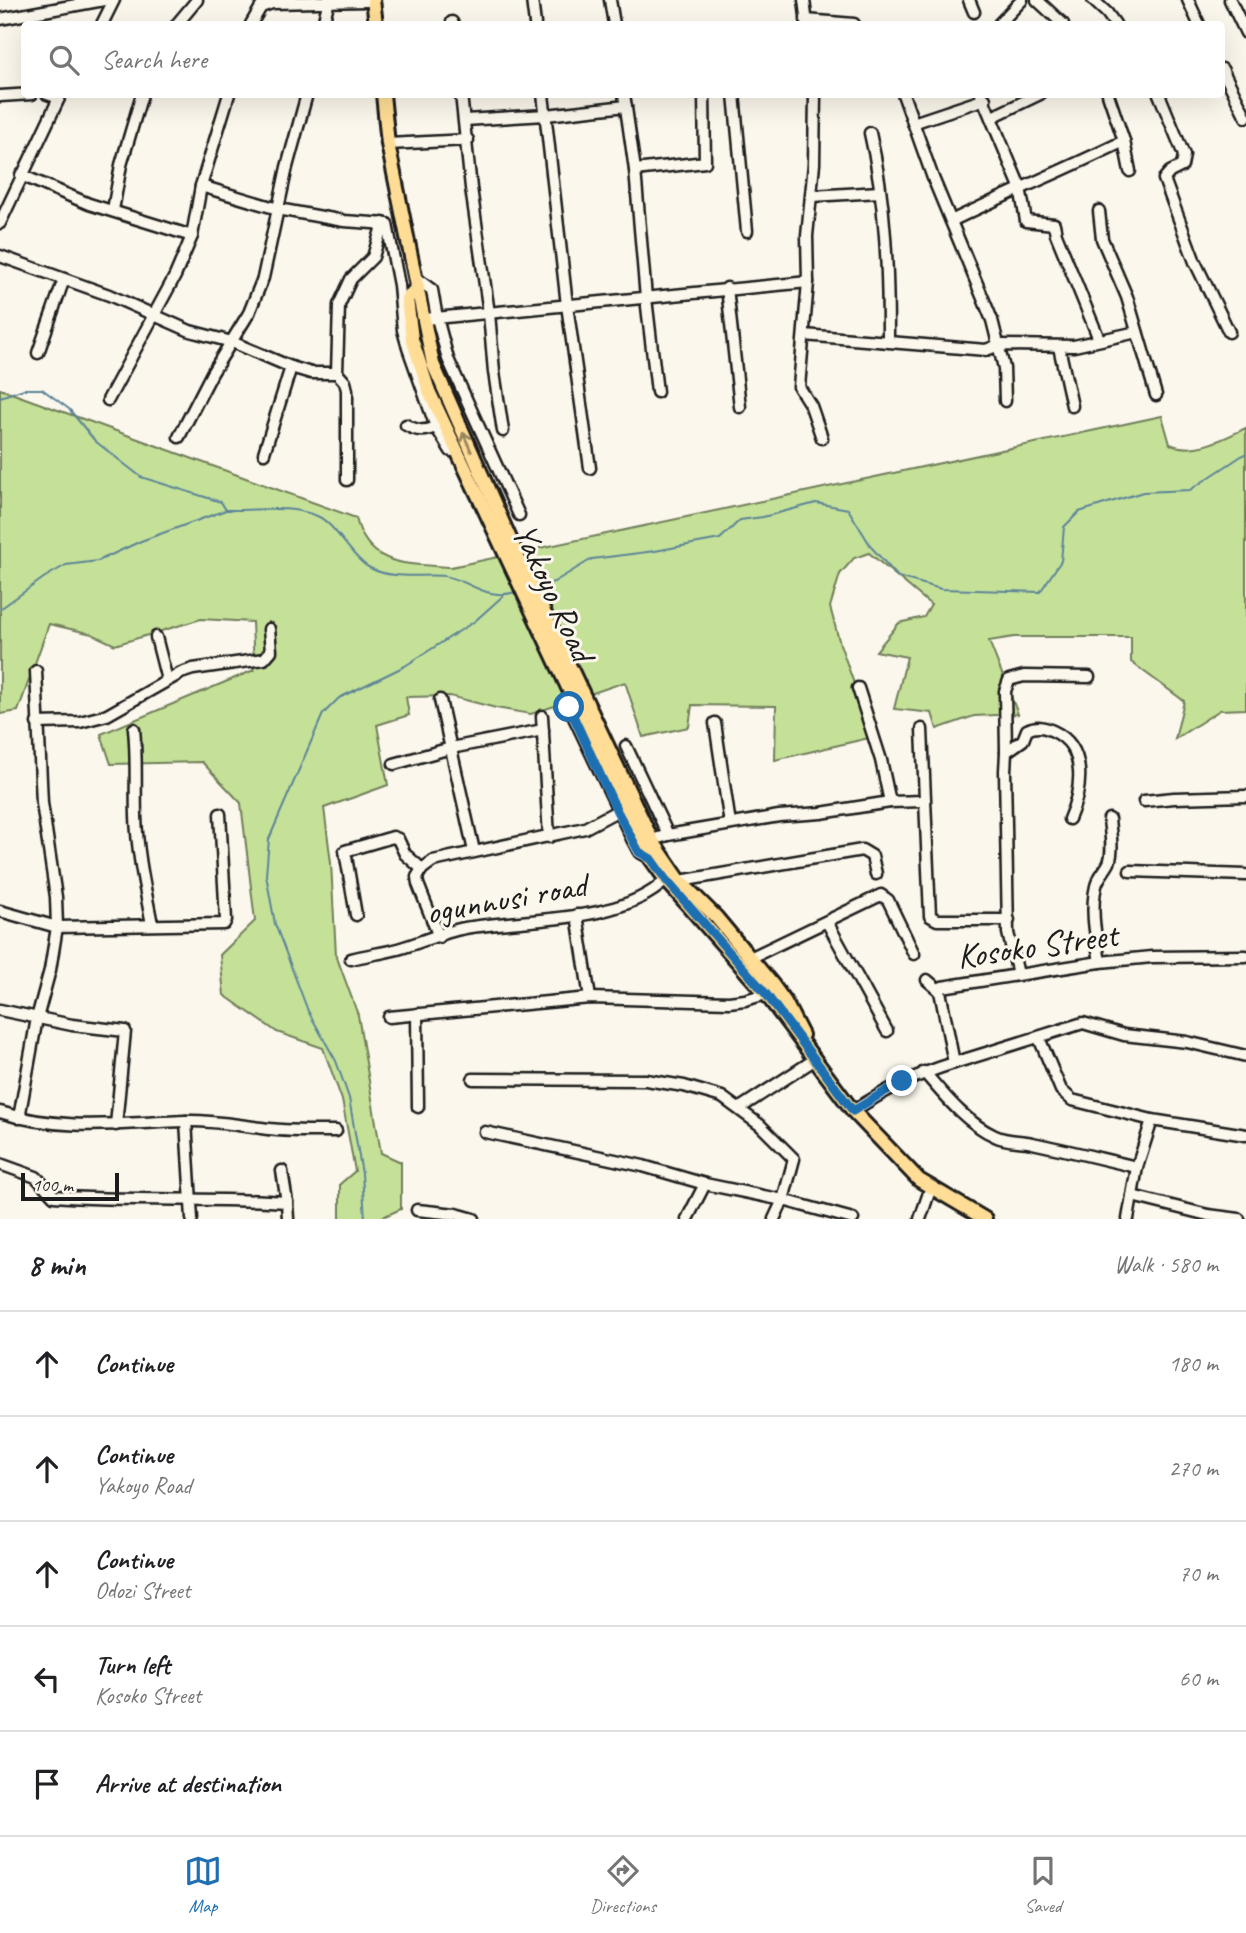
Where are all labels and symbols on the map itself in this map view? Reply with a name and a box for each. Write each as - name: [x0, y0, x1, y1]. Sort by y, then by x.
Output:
- one-way arrow: [460, 432, 473, 453]
- street label: Yakoyo Road: [502, 516, 607, 673]
- route start: [553, 691, 584, 722]
- street label: ogunnusi road: [422, 861, 595, 935]
- street label: Kosoko Street: [954, 912, 1124, 979]
- route end: [886, 1065, 917, 1096]
- scale bar: [21, 1170, 119, 1202]

